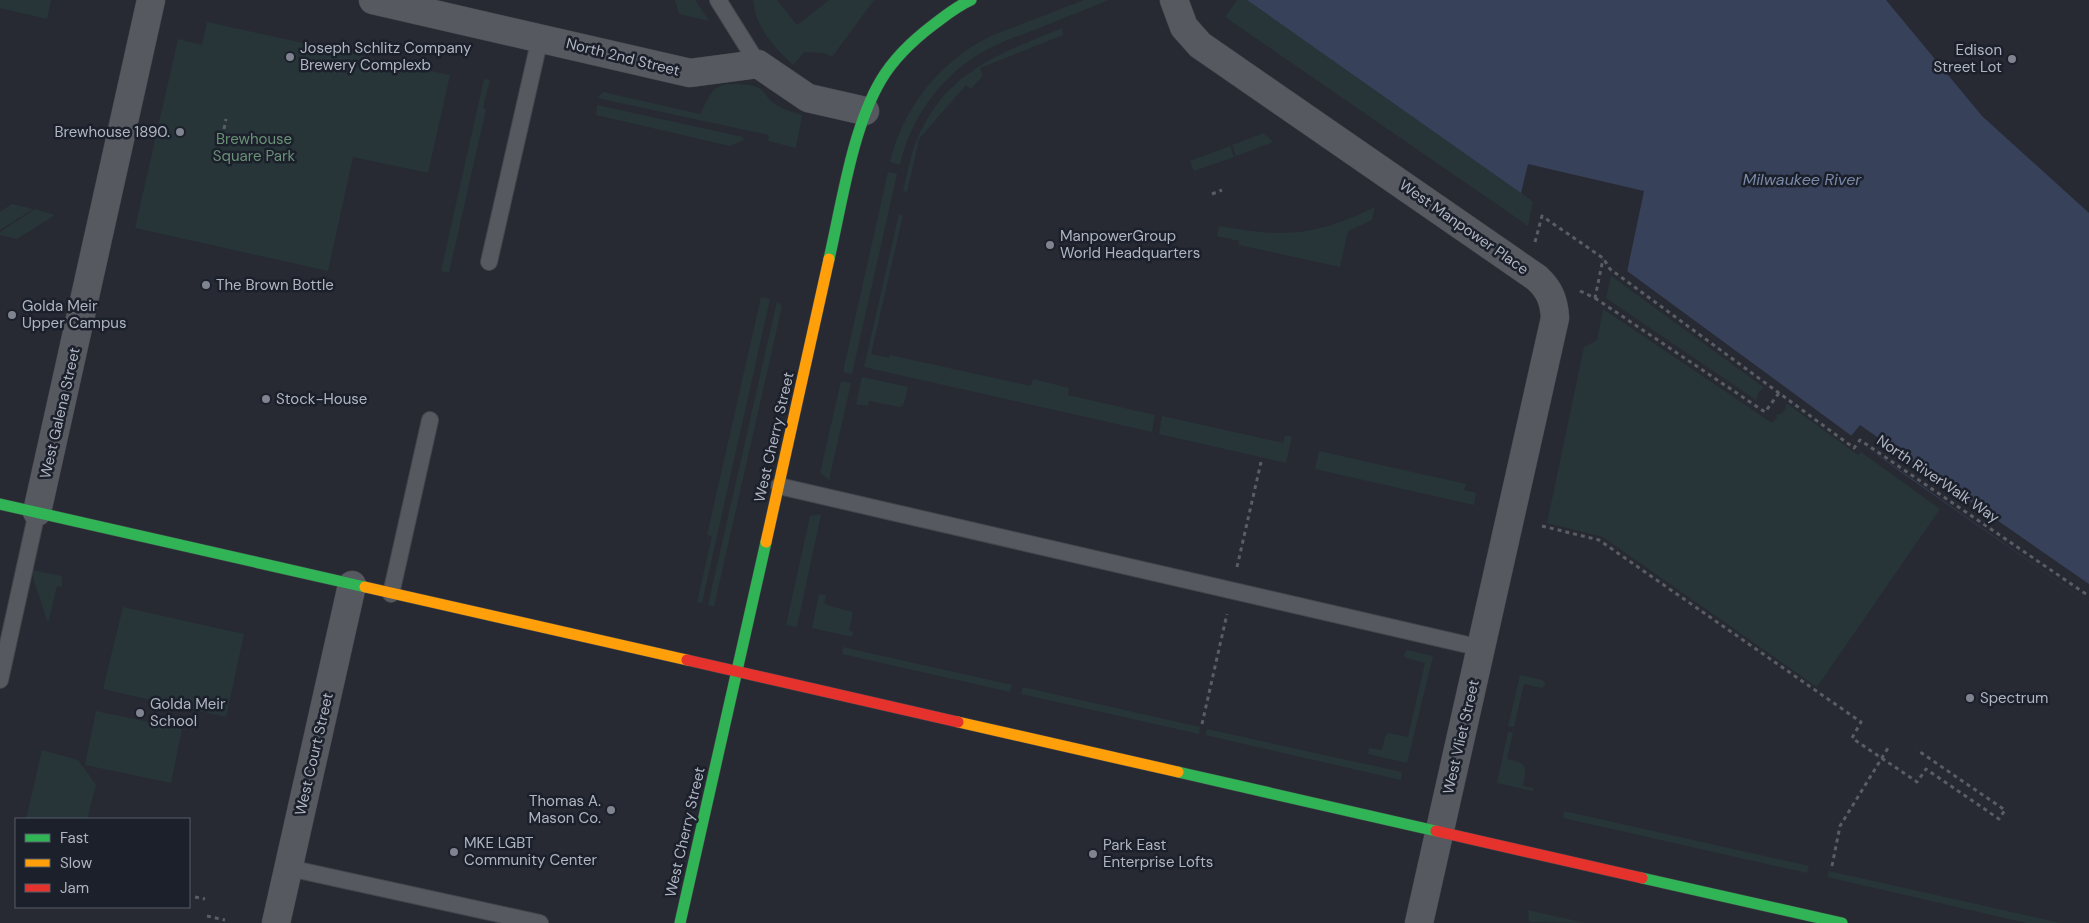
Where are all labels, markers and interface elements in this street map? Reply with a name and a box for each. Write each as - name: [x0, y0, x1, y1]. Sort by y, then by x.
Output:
- street label: North 2nd Street: [564, 33, 682, 81]
- place label: Joseph Schlitz Company Brewery Complexb: [300, 38, 472, 75]
- place label: Edison Street Lot: [1933, 40, 2002, 77]
- marker: Joseph Schlitz Company Brewery Complexb: [284, 51, 296, 63]
- marker: Edison Street Lot: [2006, 53, 2018, 65]
- place label: Brewhouse 1890.: [54, 122, 170, 142]
- marker: Brewhouse 1890.: [174, 126, 186, 138]
- park label: Brewhouse Square Park: [213, 129, 296, 166]
- water label: Milwaukee River: [1743, 169, 1862, 190]
- street label: West Manpower Place: [1395, 175, 1533, 279]
- place label: ManpowerGroup World Headquarters: [1060, 226, 1200, 263]
- marker: ManpowerGroup World Headquarters: [1044, 239, 1056, 251]
- place label: The Brown Bottle: [216, 275, 334, 295]
- marker: The Brown Bottle: [200, 279, 212, 291]
- place label: Golda Meir Upper Campus: [22, 296, 126, 333]
- marker: Golda Meir Upper Campus: [6, 309, 18, 321]
- street label: West Galena Street: [35, 345, 85, 481]
- street label: West Cherry Street: [749, 370, 799, 504]
- place label: Stock-House: [276, 389, 367, 409]
- marker: Stock-House: [260, 393, 272, 405]
- street label: North RiverWalk Way: [1873, 430, 2004, 528]
- street label: West Vliet Street: [1438, 678, 1484, 796]
- place label: Spectrum: [1980, 688, 2048, 708]
- street label: West Court Street: [290, 690, 338, 817]
- marker: Spectrum: [1964, 692, 1976, 704]
- place label: Golda Meir School: [150, 694, 226, 731]
- marker: Golda Meir School: [134, 707, 146, 719]
- street label: West Cherry Street: [660, 765, 710, 899]
- place label: Thomas A. Mason Co.: [529, 791, 601, 828]
- marker: Thomas A. Mason Co.: [605, 804, 617, 816]
- legend: [15, 818, 190, 908]
- text: Fast: [60, 828, 89, 848]
- place label: MKE LGBT Community Center: [464, 833, 597, 870]
- place label: Park East Enterprise Lofts: [1103, 835, 1213, 872]
- marker: MKE LGBT Community Center: [448, 846, 460, 858]
- marker: Park East Enterprise Lofts: [1087, 848, 1099, 860]
- text: Slow: [60, 853, 93, 873]
- text: Jam: [60, 878, 89, 898]

